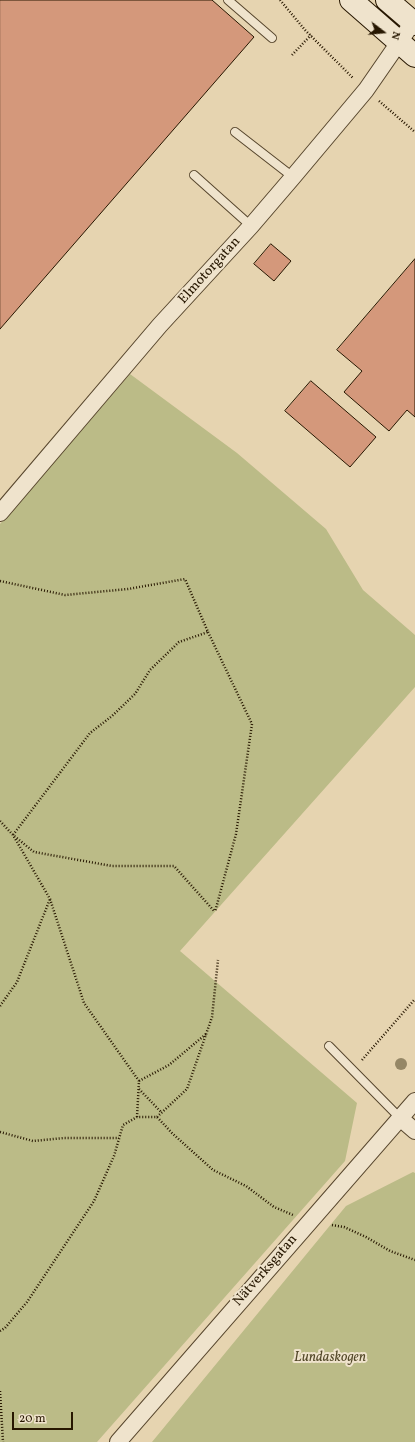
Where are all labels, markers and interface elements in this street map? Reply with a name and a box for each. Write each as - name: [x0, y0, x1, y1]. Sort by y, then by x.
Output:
- north arrow: [363, 12, 403, 52]
- text: N: [387, 30, 403, 41]
- street label: Elmotorgatan: [175, 234, 245, 308]
- street label: Nätverksgatan: [230, 1232, 302, 1310]
- park label: Lundaskogen: [294, 1350, 366, 1366]
- scale bar: [14, 1404, 75, 1430]
- text: 20 m: [19, 1411, 46, 1427]

